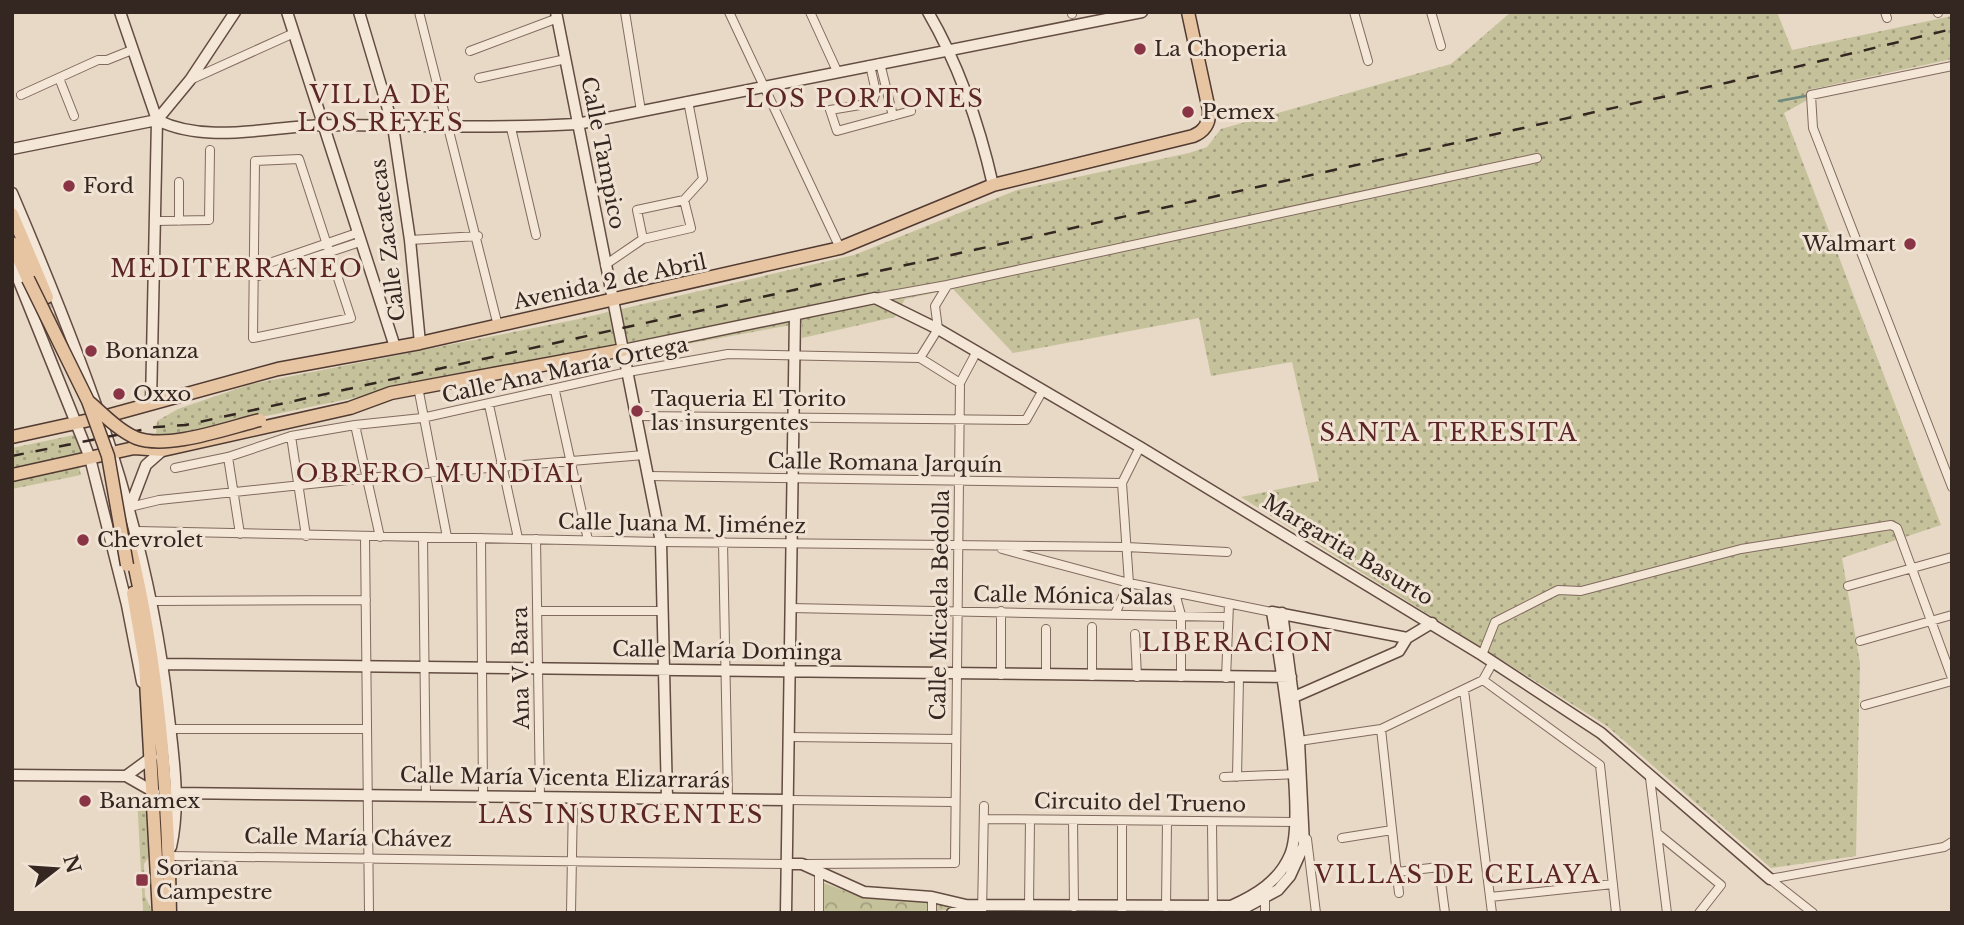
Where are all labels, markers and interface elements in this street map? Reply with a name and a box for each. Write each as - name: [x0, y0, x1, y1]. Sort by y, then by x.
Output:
- place label: La Choperia: [1154, 36, 1287, 62]
- marker: La Choperia: [1132, 41, 1148, 57]
- street label: Calle Tampico: [575, 75, 631, 231]
- district label: VILLA DE LOS REYES: [297, 80, 465, 137]
- district label: LOS PORTONES: [745, 84, 985, 113]
- place label: Pemex: [1202, 99, 1275, 125]
- marker: Pemex: [1180, 104, 1196, 120]
- street label: Calle Zacatecas: [365, 157, 411, 323]
- place label: Ford: [83, 173, 134, 199]
- marker: Ford: [61, 178, 77, 194]
- place label: Walmart: [1802, 231, 1896, 257]
- marker: Walmart: [1902, 236, 1918, 252]
- street label: Avenida 2 de Abril: [510, 249, 709, 315]
- district label: MEDITERRANEO: [110, 254, 364, 283]
- street label: Calle Ana María Ortega: [440, 331, 691, 409]
- place label: Bonanza: [105, 338, 199, 364]
- marker: Bonanza: [83, 343, 99, 359]
- place label: Oxxo: [133, 381, 191, 407]
- marker: Oxxo: [111, 386, 127, 402]
- place label: Taqueria El Torito las insurgentes: [651, 386, 846, 436]
- marker: Taqueria El Torito las insurgentes: [629, 403, 645, 419]
- district label: SANTA TERESITA: [1319, 418, 1579, 447]
- street label: Calle Romana Jarquín: [767, 448, 1003, 478]
- district label: OBRERO MUNDIAL: [296, 459, 584, 488]
- street label: Calle Micaela Bedolla: [925, 489, 955, 721]
- street label: Margarita Basurto: [1258, 489, 1438, 611]
- street label: Calle Juana M. Jiménez: [558, 509, 806, 539]
- place label: Chevrolet: [97, 527, 203, 553]
- marker: Chevrolet: [75, 532, 91, 548]
- street label: Calle Mónica Salas: [973, 581, 1173, 611]
- street label: Ana V. Bara: [507, 606, 535, 731]
- district label: LIBERACION: [1142, 628, 1334, 657]
- street label: Calle María Dominga: [612, 636, 843, 666]
- street label: Calle María Vicenta Elizarrarás: [400, 762, 730, 794]
- place label: Banamex: [99, 788, 200, 814]
- street label: Circuito del Trueno: [1034, 788, 1246, 818]
- marker: Banamex: [77, 793, 93, 809]
- district label: LAS INSURGENTES: [478, 800, 764, 829]
- street label: Calle María Chávez: [244, 823, 452, 853]
- north arrow: [21, 834, 91, 904]
- text: N: [58, 852, 85, 876]
- place label: Soriana Campestre: [156, 855, 273, 905]
- district label: VILLAS DE CELAYA: [1313, 860, 1602, 889]
- marker: Soriana Campestre: [134, 872, 150, 888]

